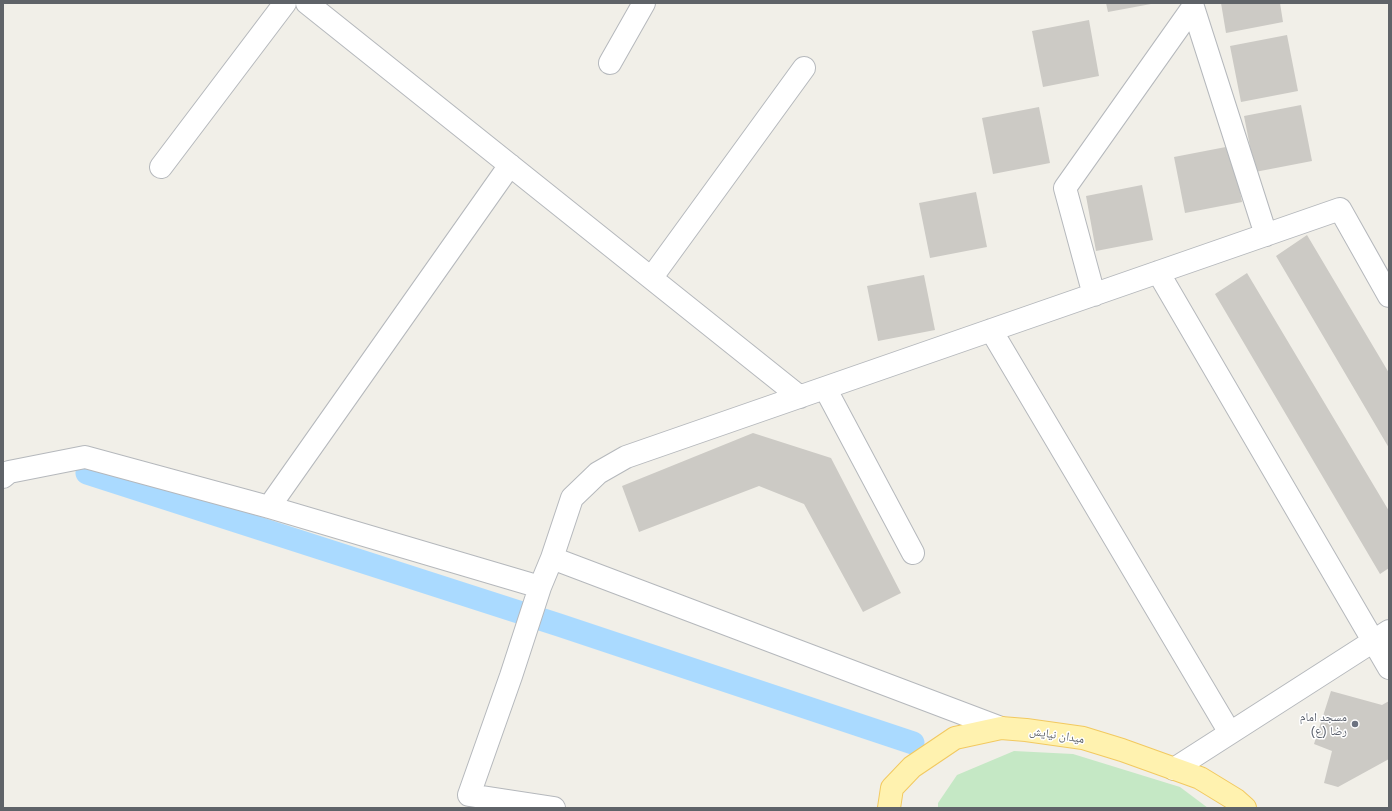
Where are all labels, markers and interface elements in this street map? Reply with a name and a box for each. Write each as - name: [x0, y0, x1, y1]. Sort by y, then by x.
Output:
- place label: مسجد امام رضا (ع): [1300, 710, 1347, 738]
- marker: مسجد امام رضا (ع): [1350, 719, 1360, 729]
- street label: میدان نیایش: [1029, 724, 1085, 746]

